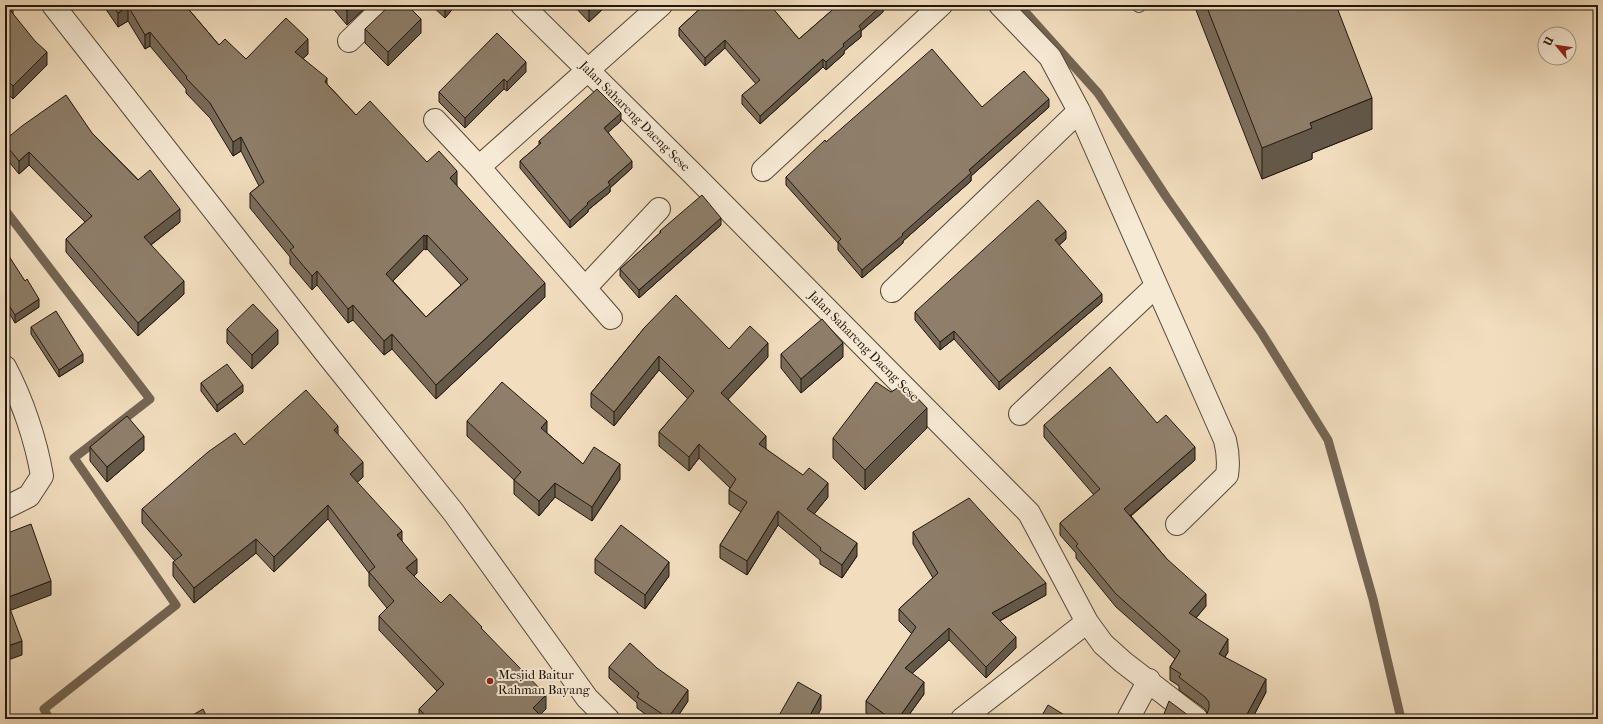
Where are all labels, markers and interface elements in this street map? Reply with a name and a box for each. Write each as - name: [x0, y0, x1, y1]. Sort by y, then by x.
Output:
- north arrow: [1537, 26, 1577, 66]
- text: U: [1540, 34, 1557, 49]
- street label: Jalan Sahareng Daeng Sese: [576, 57, 694, 175]
- street label: Jalan Sahareng Daeng Sese: [805, 287, 923, 405]
- place label: Mesjid Baitur Rahman Bayang: [498, 667, 591, 697]
- marker: Mesjid Baitur Rahman Bayang: [485, 676, 495, 686]

